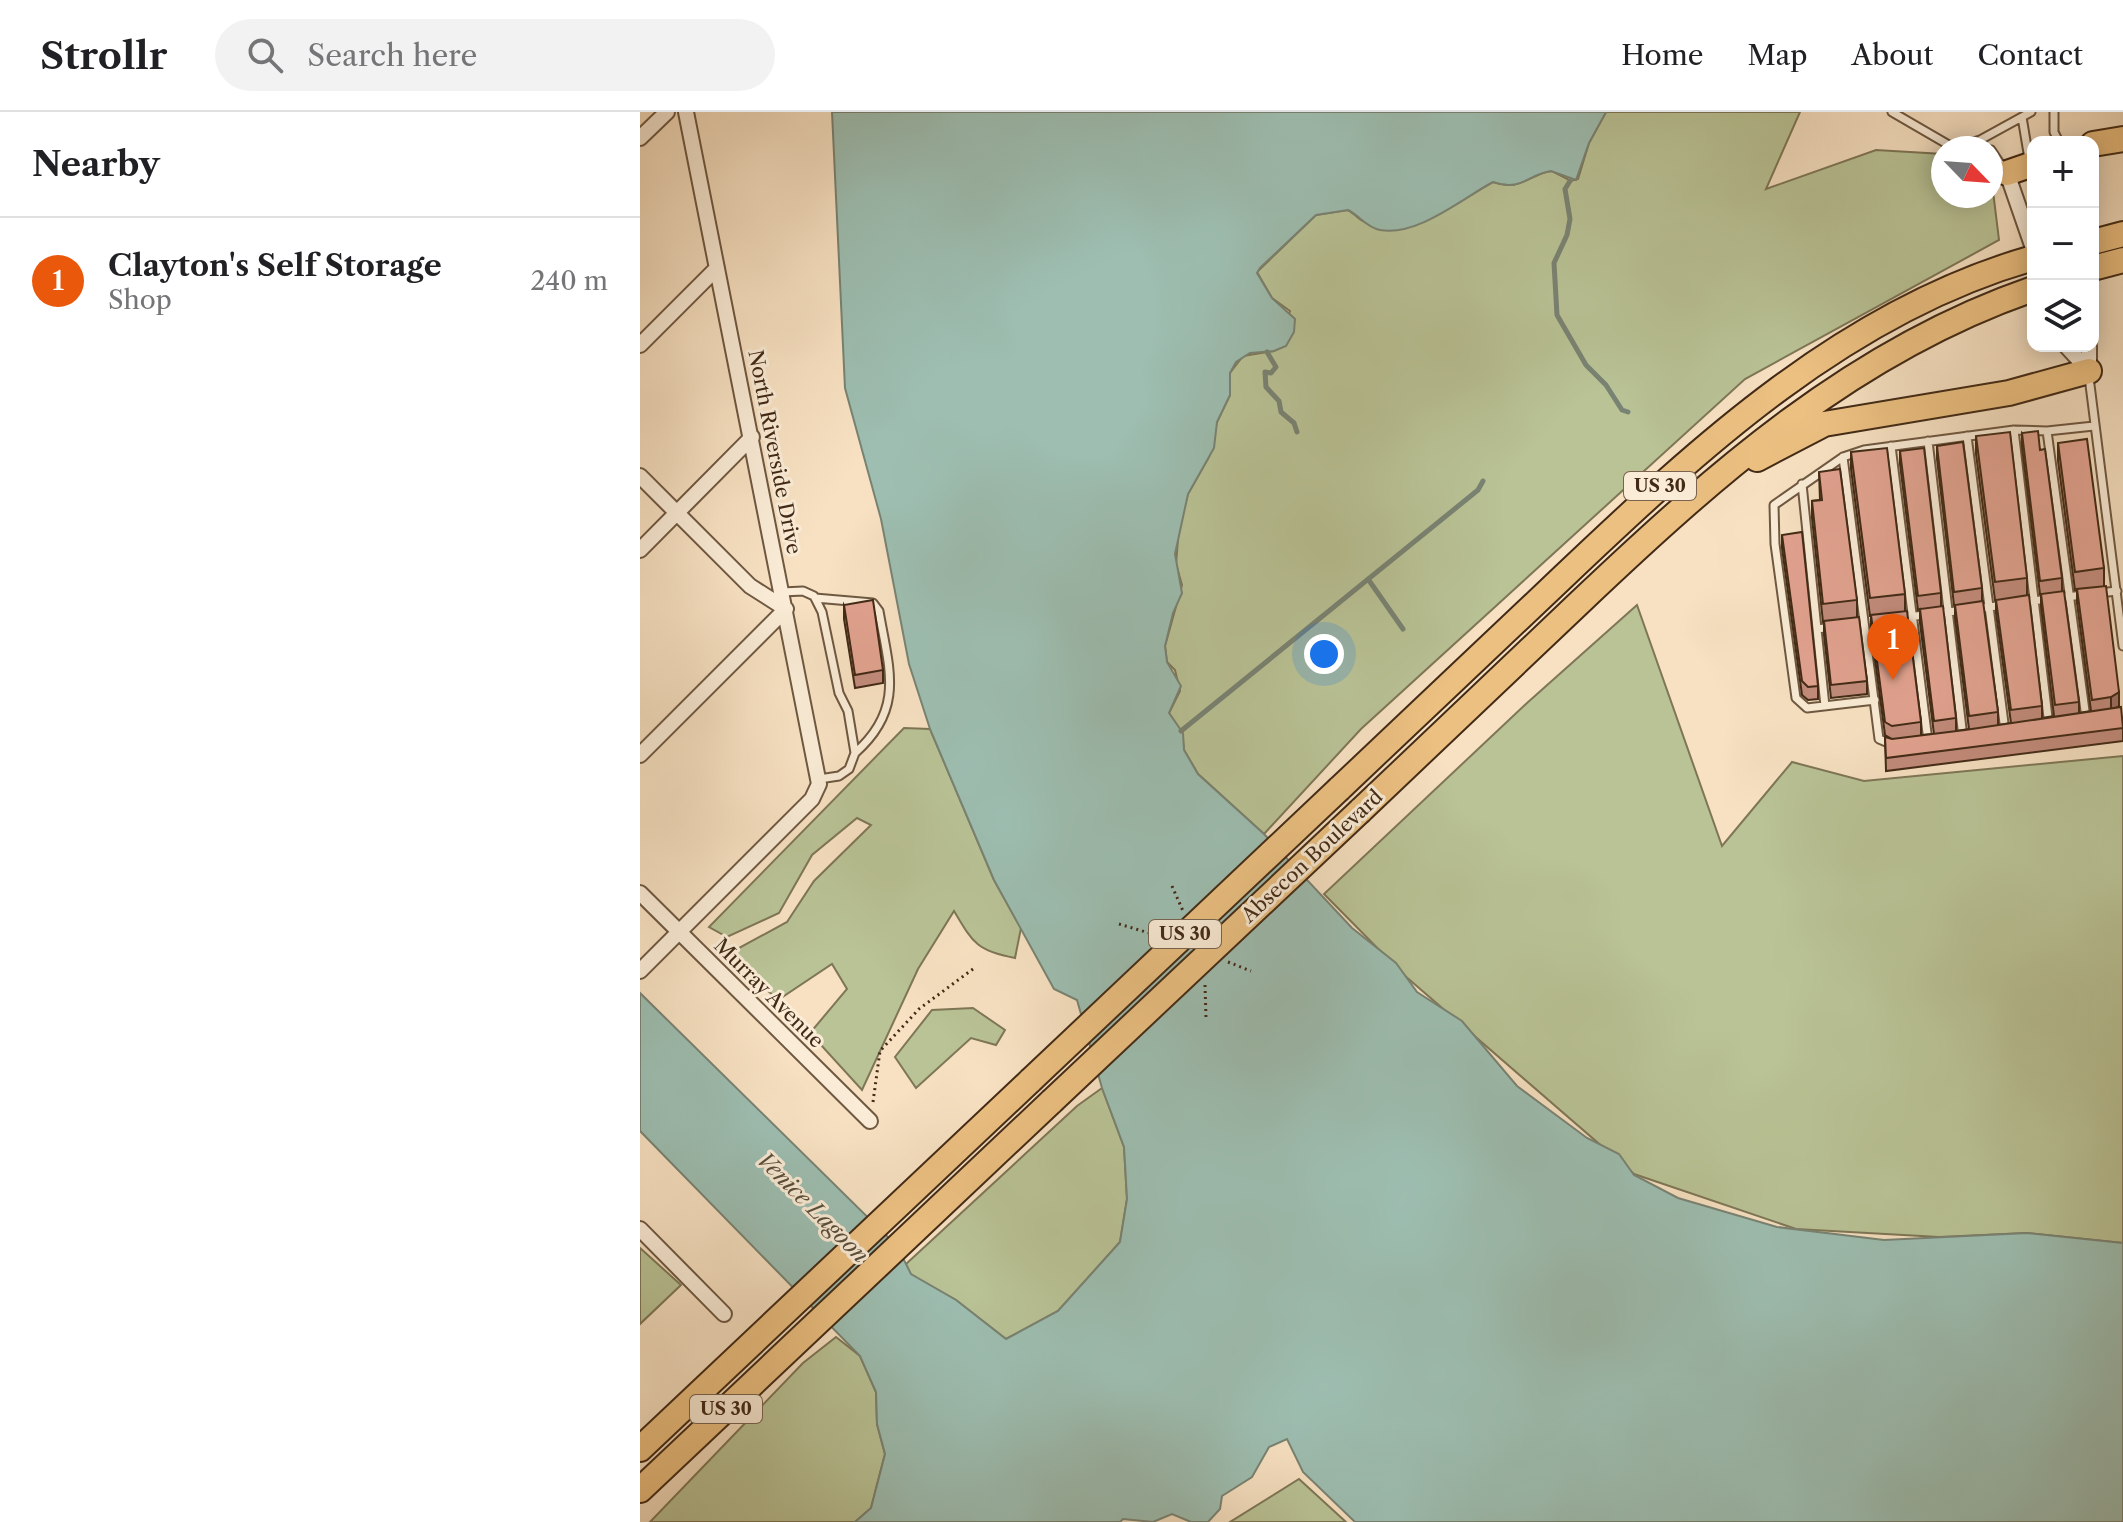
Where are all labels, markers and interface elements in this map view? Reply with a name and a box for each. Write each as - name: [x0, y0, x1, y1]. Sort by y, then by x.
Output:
- search box: [215, 19, 775, 91]
- text: Strollr: [40, 32, 167, 79]
- icon: search: [243, 33, 287, 77]
- text: Search here: [307, 37, 477, 74]
- text: Home: [1621, 38, 1703, 72]
- text: Map: [1747, 38, 1807, 72]
- text: About: [1851, 38, 1933, 72]
- text: Contact: [1977, 38, 2083, 72]
- north arrow: [1931, 136, 2003, 208]
- map controls: [2027, 136, 2099, 352]
- button: +: [2027, 136, 2099, 208]
- text: Nearby: [32, 143, 160, 185]
- button: −: [2027, 208, 2099, 280]
- text: Clayton's Self Storage: [108, 247, 442, 284]
- text: 1: [52, 265, 64, 297]
- text: 240 m: [530, 265, 608, 297]
- button: layers: [2027, 280, 2099, 352]
- text: Shop: [108, 284, 172, 316]
- street label: North Riverside Drive: [743, 348, 807, 556]
- road number: US 30: [1624, 472, 1696, 500]
- pin: 1: [1867, 614, 1919, 680]
- your location: [1304, 634, 1344, 674]
- street label: Absecon Boulevard: [1236, 785, 1387, 928]
- road number: US 30: [1149, 920, 1221, 948]
- street label: Murray Avenue: [709, 933, 829, 1053]
- water label: Venice Lagoon: [751, 1146, 874, 1269]
- road number: US 30: [690, 1395, 762, 1423]

